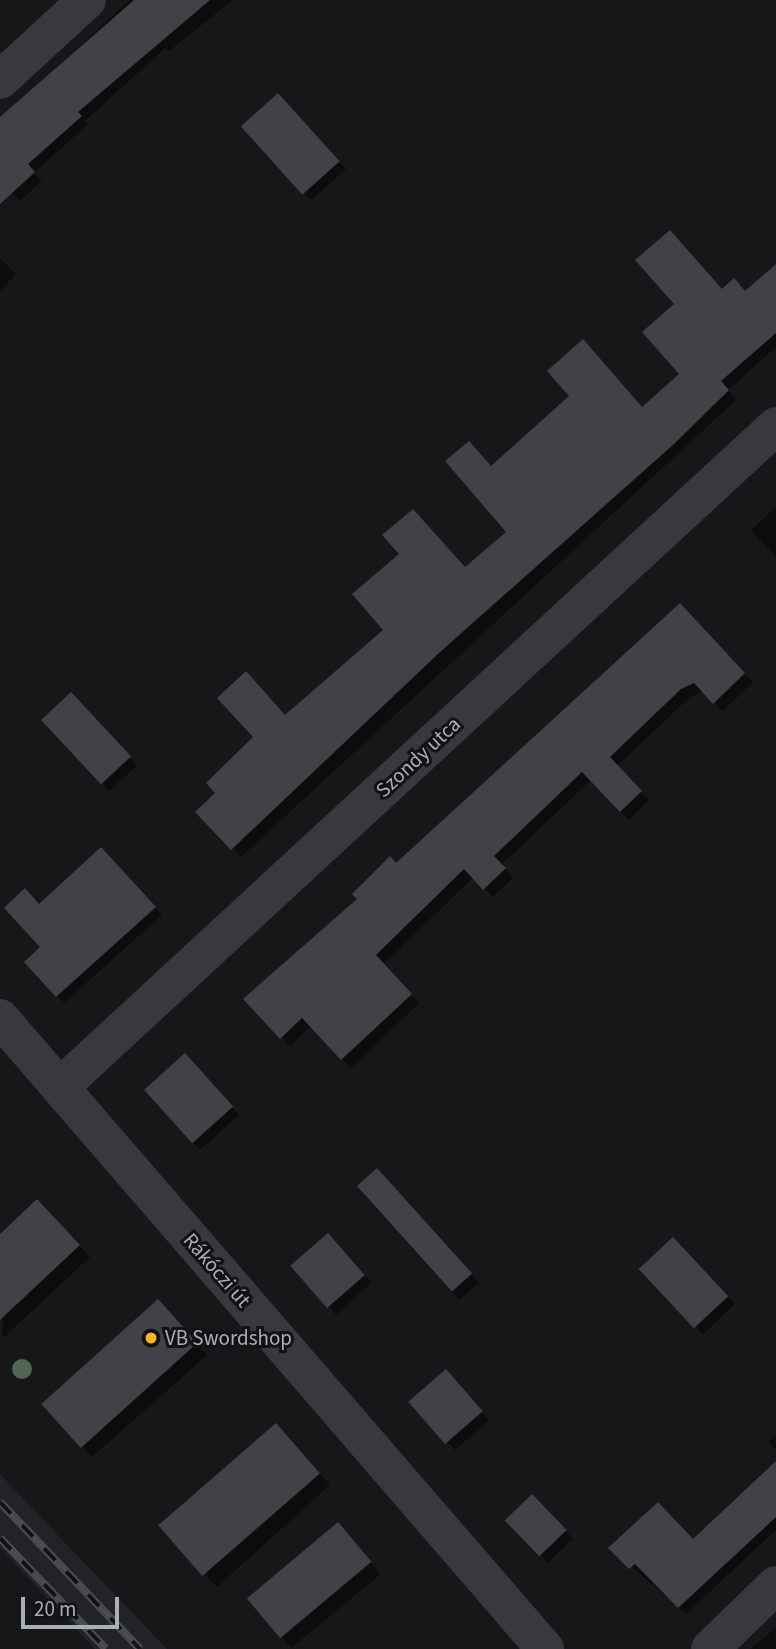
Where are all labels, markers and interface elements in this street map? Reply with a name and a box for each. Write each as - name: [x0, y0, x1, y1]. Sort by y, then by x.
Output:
- street label: Szondy utca: [370, 711, 466, 803]
- street label: Rákóczi út: [178, 1228, 256, 1312]
- place label: VB Swordshop: [165, 1325, 292, 1351]
- marker: VB Swordshop: [143, 1330, 159, 1346]
- scale bar: [24, 1582, 122, 1626]
- text: 20 m: [34, 1594, 76, 1624]

